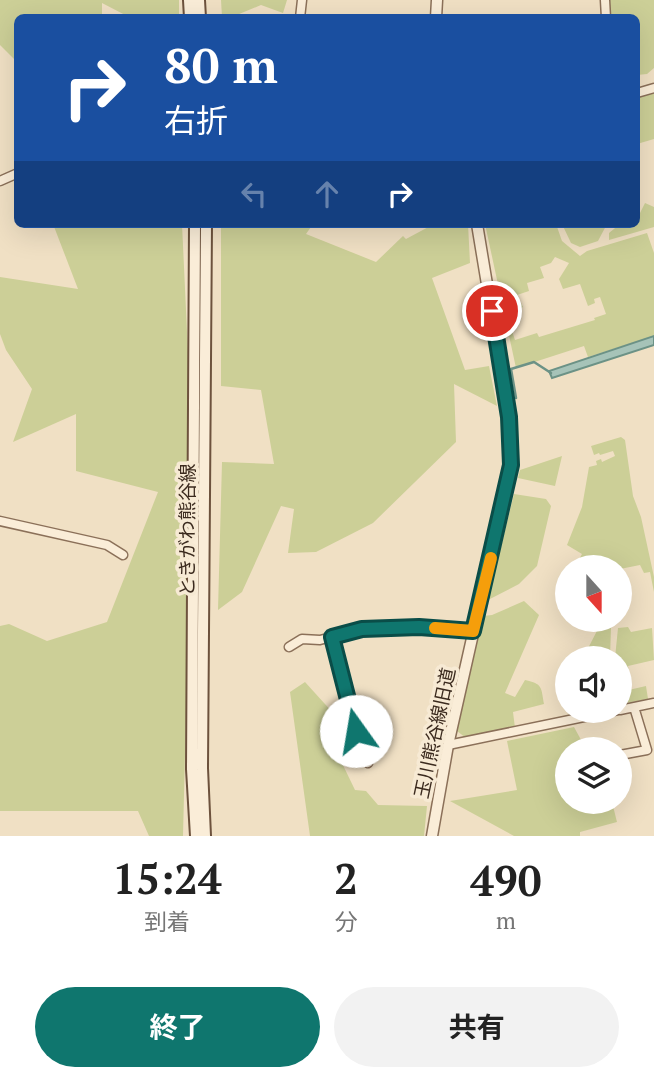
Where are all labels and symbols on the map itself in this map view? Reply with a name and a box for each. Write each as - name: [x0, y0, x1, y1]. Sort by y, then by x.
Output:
- pin: [462, 281, 522, 341]
- street label: ときがわ熊谷線: [174, 463, 199, 597]
- north arrow: [555, 555, 632, 632]
- street label: 玉川熊谷線旧道: [408, 665, 460, 801]
- position arrow: [319, 694, 393, 768]

